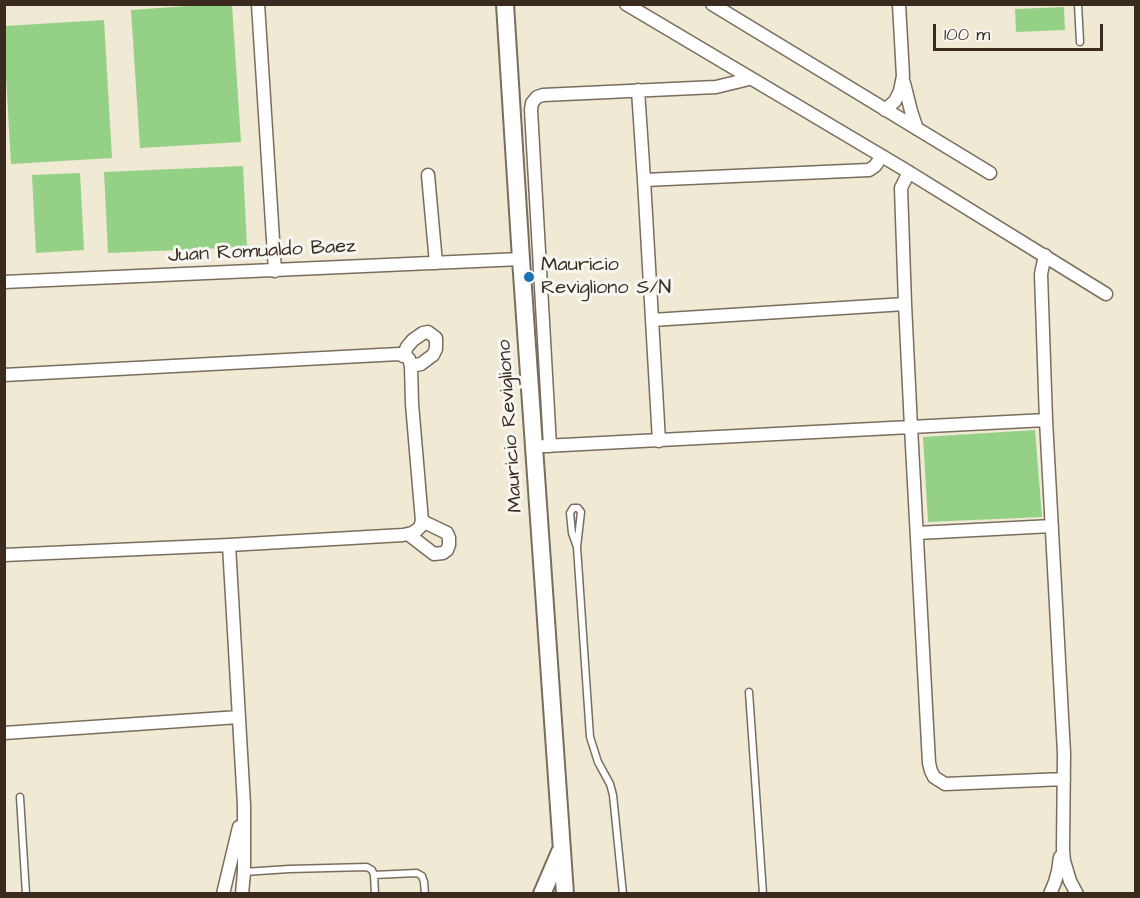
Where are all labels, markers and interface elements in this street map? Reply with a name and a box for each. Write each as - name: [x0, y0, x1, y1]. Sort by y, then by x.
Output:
- scale bar: [936, 12, 1106, 50]
- text: 100 m: [944, 22, 990, 47]
- street label: Juan Romualdo Baez: [167, 235, 357, 269]
- place label: Mauricio Revigliono S/N: [541, 254, 671, 301]
- marker: Mauricio Revigliono S/N: [522, 270, 536, 284]
- street label: Mauricio Revigliono: [493, 339, 529, 513]

